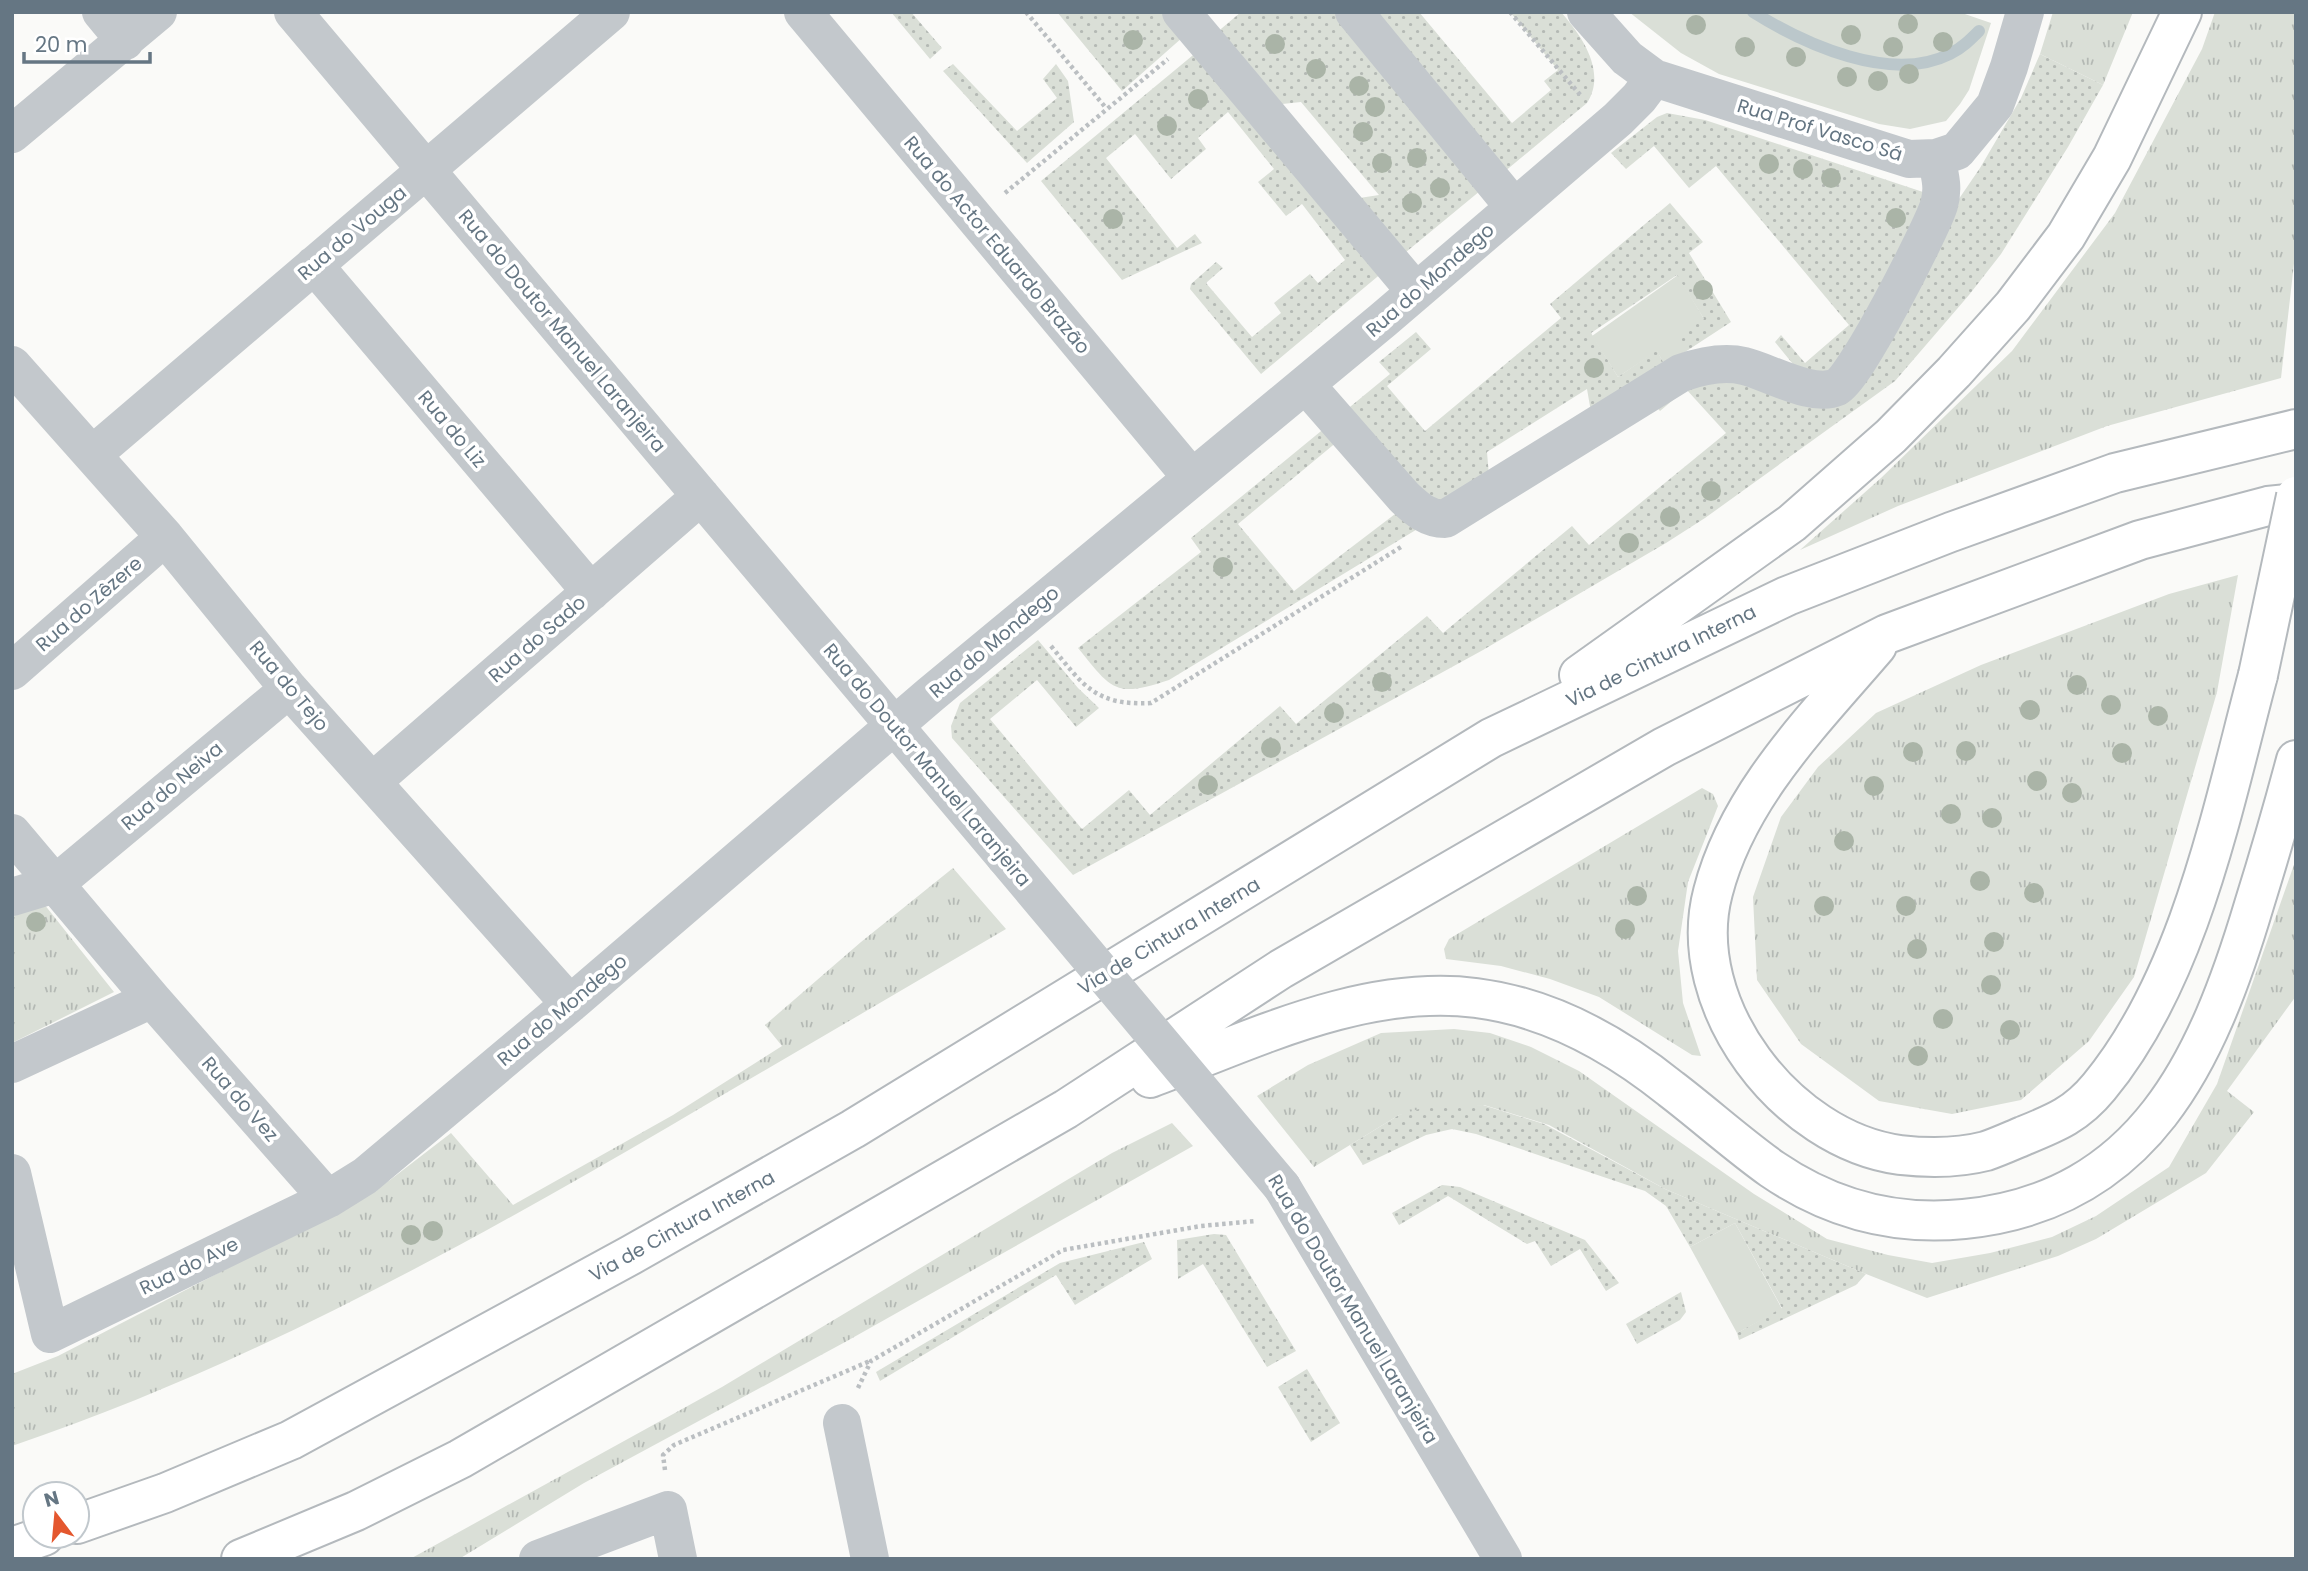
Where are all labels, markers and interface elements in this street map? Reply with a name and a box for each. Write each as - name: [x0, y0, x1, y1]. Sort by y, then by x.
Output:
- scale bar: [24, 21, 150, 65]
- text: 20 m: [35, 30, 88, 59]
- street label: Rua Prof Vasco Sá: [1734, 92, 1906, 168]
- street label: Rua do Actor Eduardo Brazão: [898, 130, 1096, 360]
- street label: Rua do Vouga: [292, 179, 412, 287]
- street label: Rua do Doutor Manuel Laranjeira: [452, 204, 672, 458]
- street label: Rua do Mondego: [1360, 217, 1500, 343]
- street label: Rua do Liz: [412, 385, 492, 473]
- street label: Rua do Zêzere: [30, 550, 148, 658]
- street label: Rua do Mondego: [923, 580, 1065, 704]
- street label: Rua do Sado: [483, 589, 591, 689]
- street label: Via de Cintura Interna: [1561, 598, 1761, 714]
- street label: Rua do Tejo: [243, 635, 335, 737]
- street label: Rua do Doutor Manuel Laranjeira: [817, 638, 1037, 892]
- street label: Rua do Neiva: [115, 735, 229, 837]
- street label: Via de Cintura Interna: [1073, 871, 1265, 1001]
- street label: Rua do Mondego: [491, 948, 633, 1072]
- street label: Rua do Vez: [195, 1051, 285, 1147]
- street label: Via de Cintura Interna: [584, 1164, 780, 1288]
- street label: Rua do Doutor Manuel Laranjeira: [1262, 1169, 1444, 1449]
- street label: Rua do Ave: [135, 1230, 243, 1302]
- north arrow: [21, 1480, 91, 1550]
- text: N: [41, 1484, 62, 1514]

